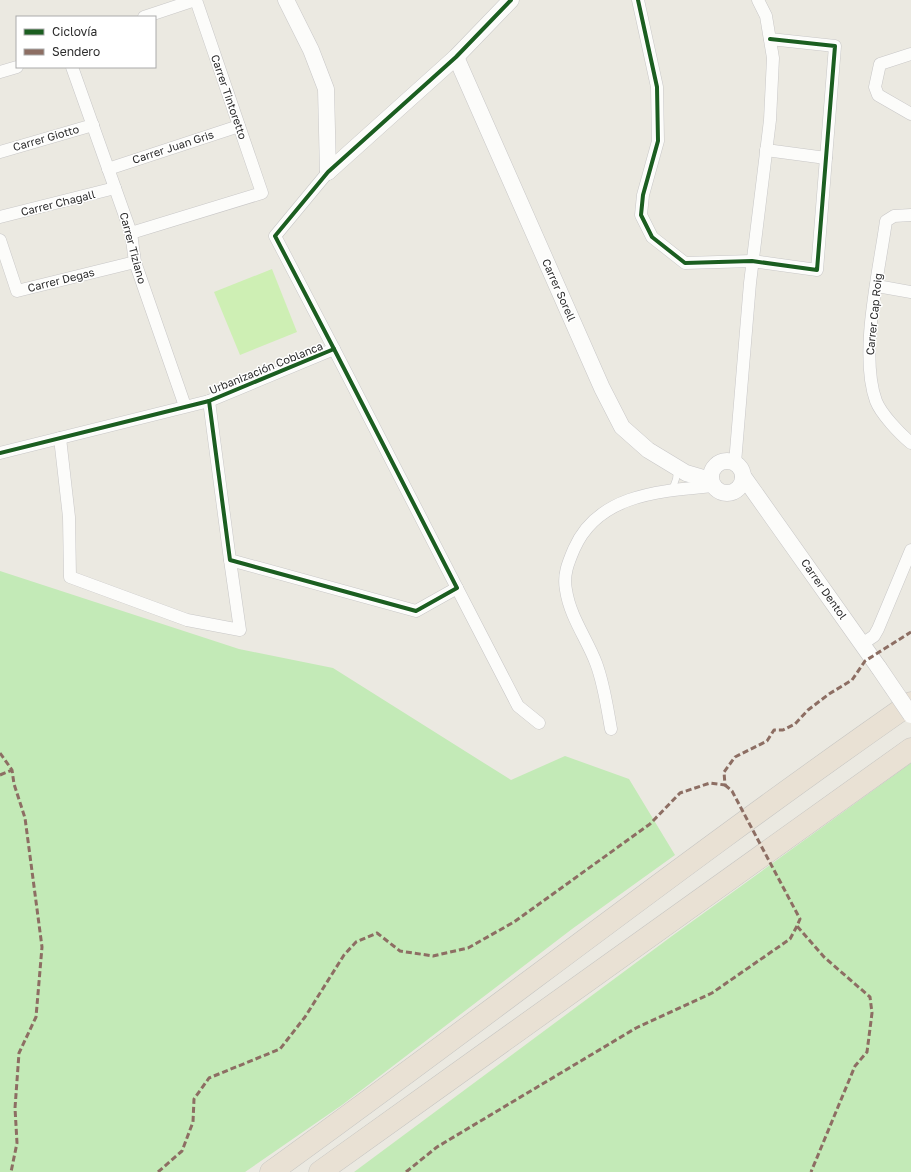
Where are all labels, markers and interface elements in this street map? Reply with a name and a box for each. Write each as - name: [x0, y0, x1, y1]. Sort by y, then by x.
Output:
- legend: [16, 16, 156, 68]
- text: Ciclovía: [52, 24, 97, 39]
- text: Sendero: [52, 44, 100, 59]
- street label: Carrer Tintoretto: [209, 53, 250, 141]
- street label: Carrer Giotto: [11, 122, 81, 153]
- street label: Carrer Juan Gris: [130, 127, 215, 166]
- street label: Carrer Chagall: [19, 187, 97, 218]
- street label: Carrer Tiziano: [118, 211, 149, 285]
- street label: Carrer Sorell: [540, 257, 579, 323]
- street label: Carrer Degas: [26, 265, 96, 294]
- street label: Carrer Cap Roig: [863, 272, 884, 356]
- street label: Urbanización Coblanca: [207, 339, 325, 396]
- street label: Carrer Dentol: [799, 556, 850, 622]

